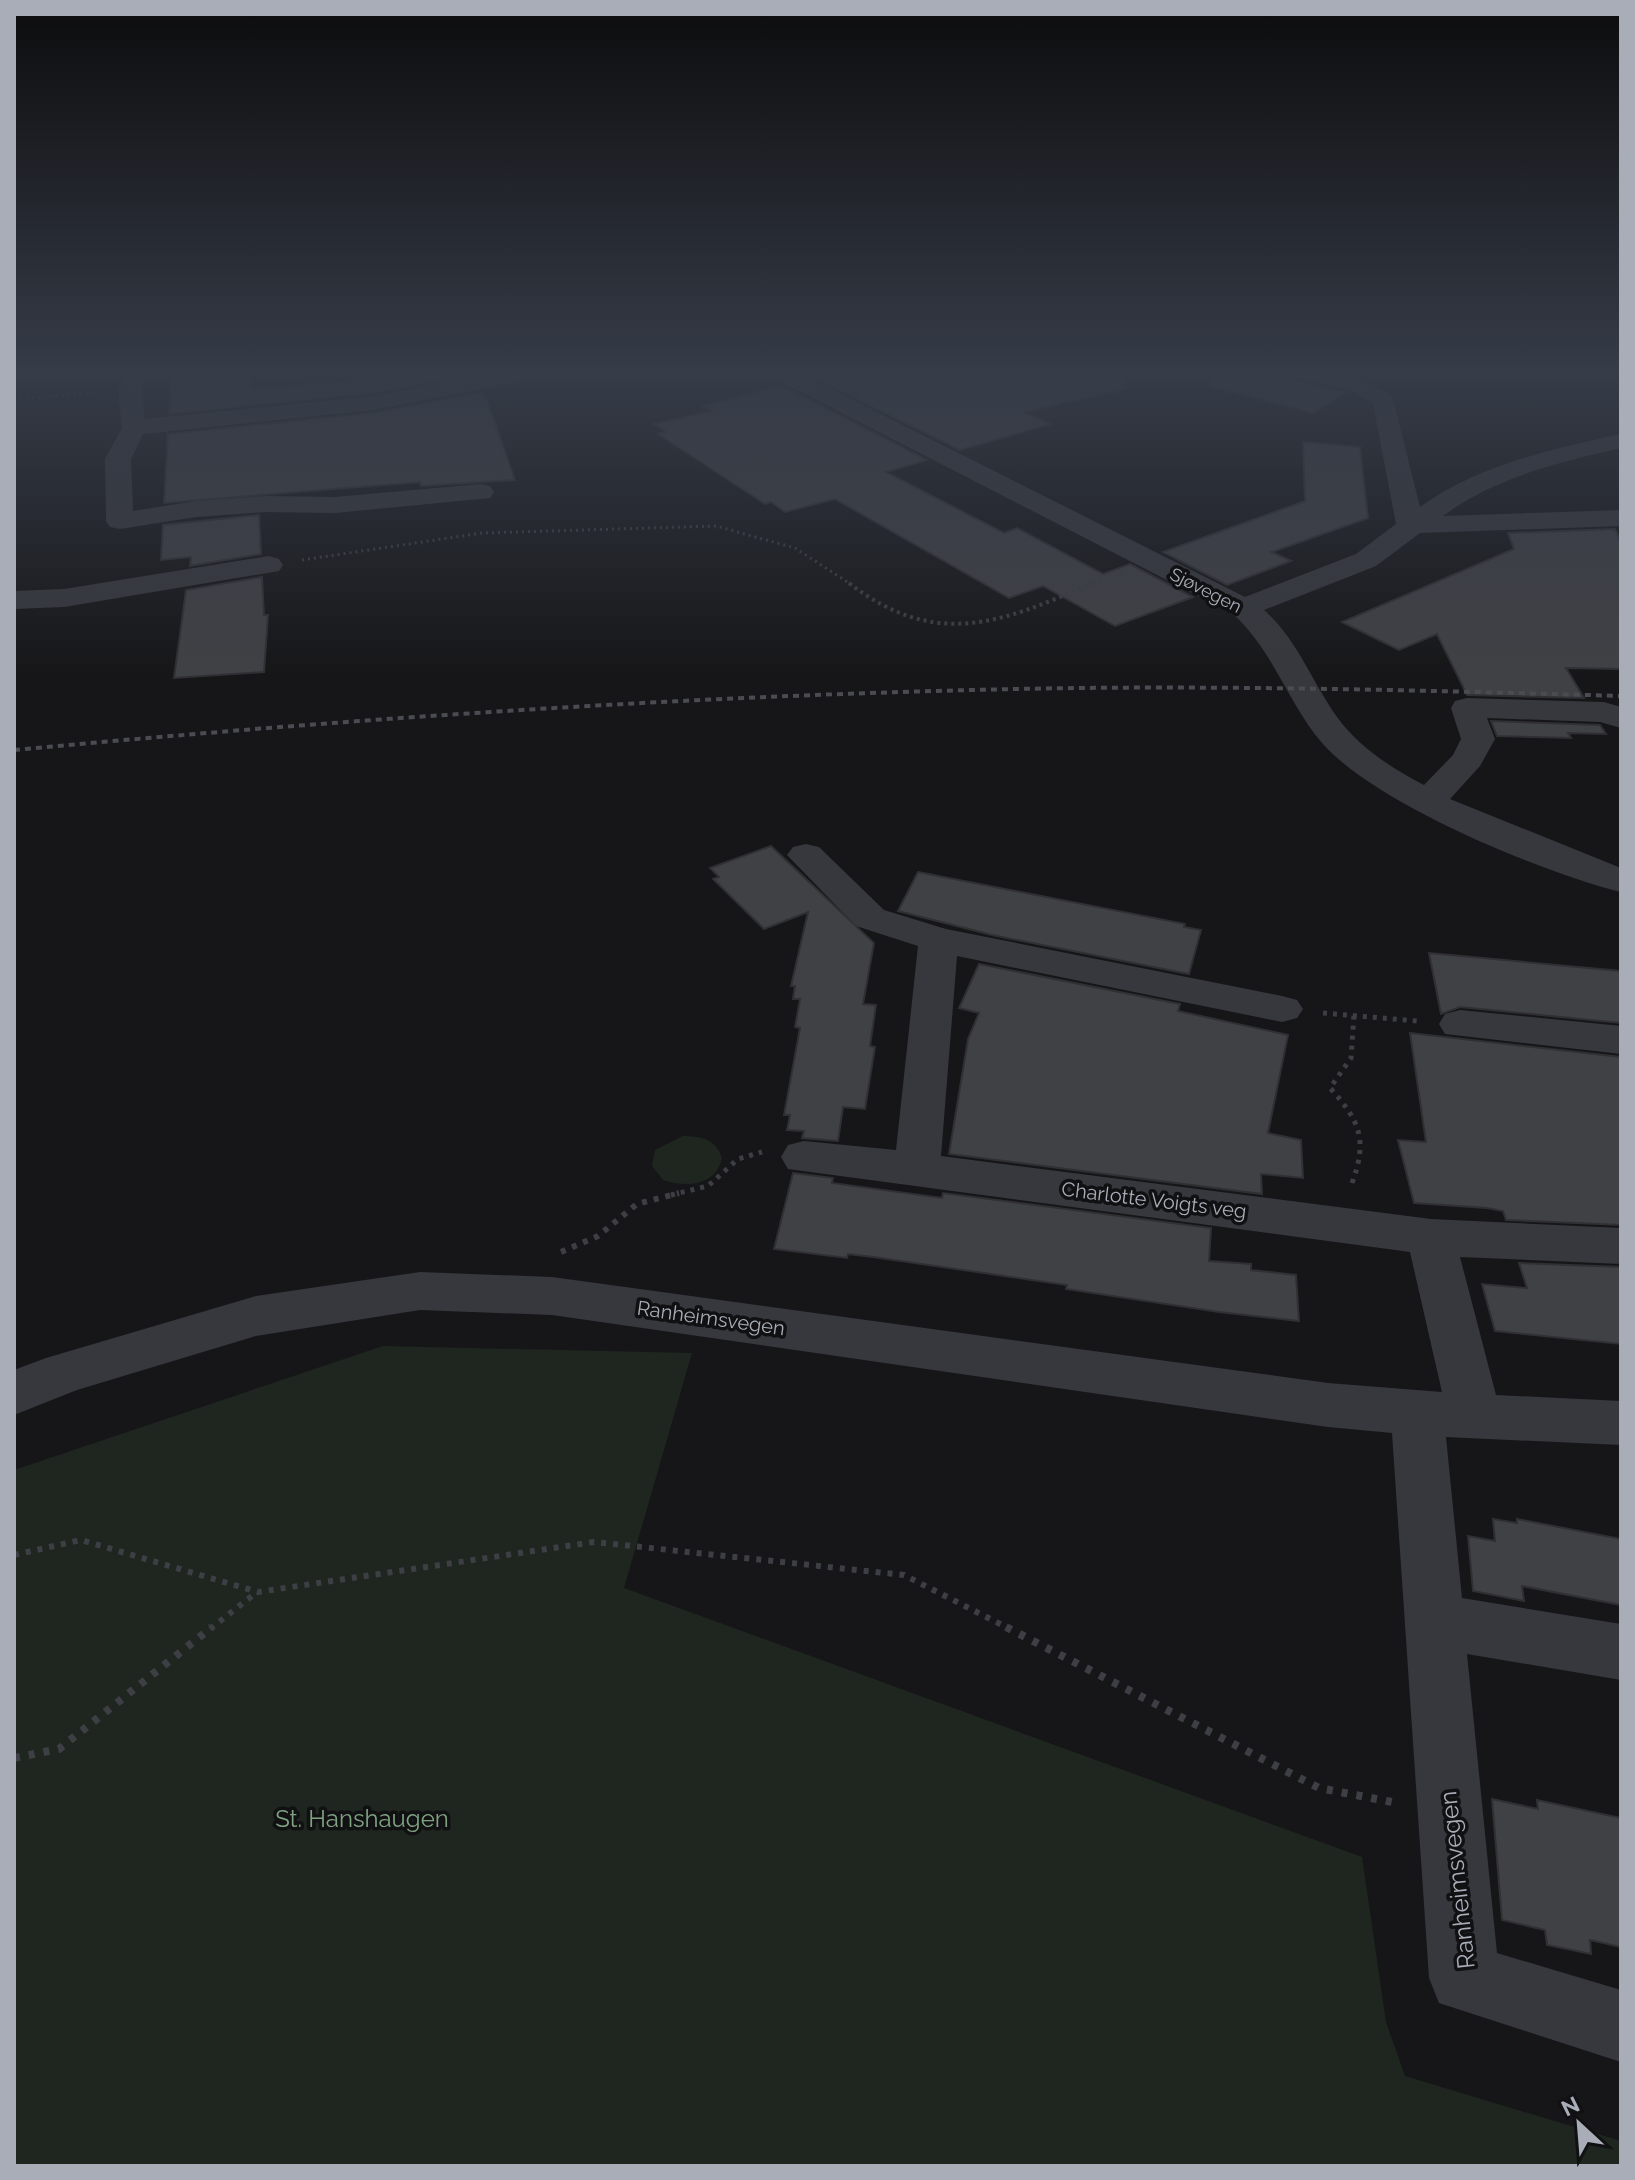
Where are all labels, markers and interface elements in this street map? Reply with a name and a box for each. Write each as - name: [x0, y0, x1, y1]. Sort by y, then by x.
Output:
- street label: Sjøvegen: [1167, 563, 1245, 617]
- street label: Charlotte Voigts veg: [1060, 1177, 1248, 1223]
- street label: Ranheimsvegen: [636, 1296, 786, 1340]
- street label: Ranheimsvegen: [1433, 1790, 1481, 1970]
- park label: St. Hanshaugen: [275, 1804, 449, 1833]
- north arrow: [1539, 2084, 1619, 2164]
- text: N: [1557, 2091, 1583, 2121]

